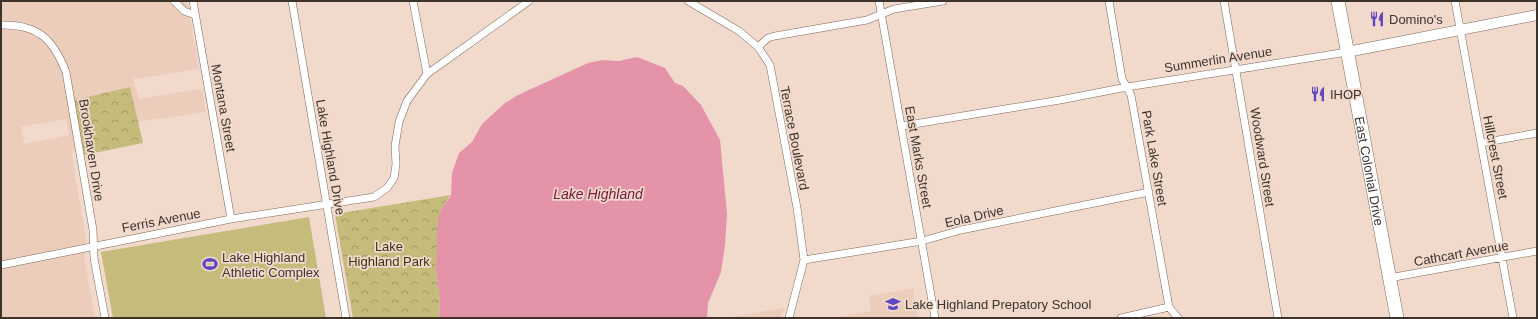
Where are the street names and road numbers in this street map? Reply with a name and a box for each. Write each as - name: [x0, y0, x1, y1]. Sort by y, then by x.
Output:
- street label: Summerlin Avenue: [1163, 44, 1273, 75]
- street label: Montana Street: [208, 63, 239, 154]
- street label: Terrace Boulevard: [777, 85, 812, 191]
- street label: Brookhaven Drive: [76, 98, 107, 202]
- street label: Lake Highland Drive: [313, 98, 348, 216]
- street label: East Marks Street: [902, 105, 935, 210]
- street label: Woodward Street: [1247, 106, 1278, 208]
- street label: Park Lake Street: [1139, 109, 1170, 207]
- street label: Hillcrest Street: [1480, 114, 1511, 200]
- street label: East Colonial Drive: [1352, 115, 1387, 227]
- street label: Eola Drive: [943, 202, 1005, 231]
- street label: Ferris Avenue: [120, 205, 202, 235]
- street label: Cathcart Avenue: [1413, 238, 1510, 269]

